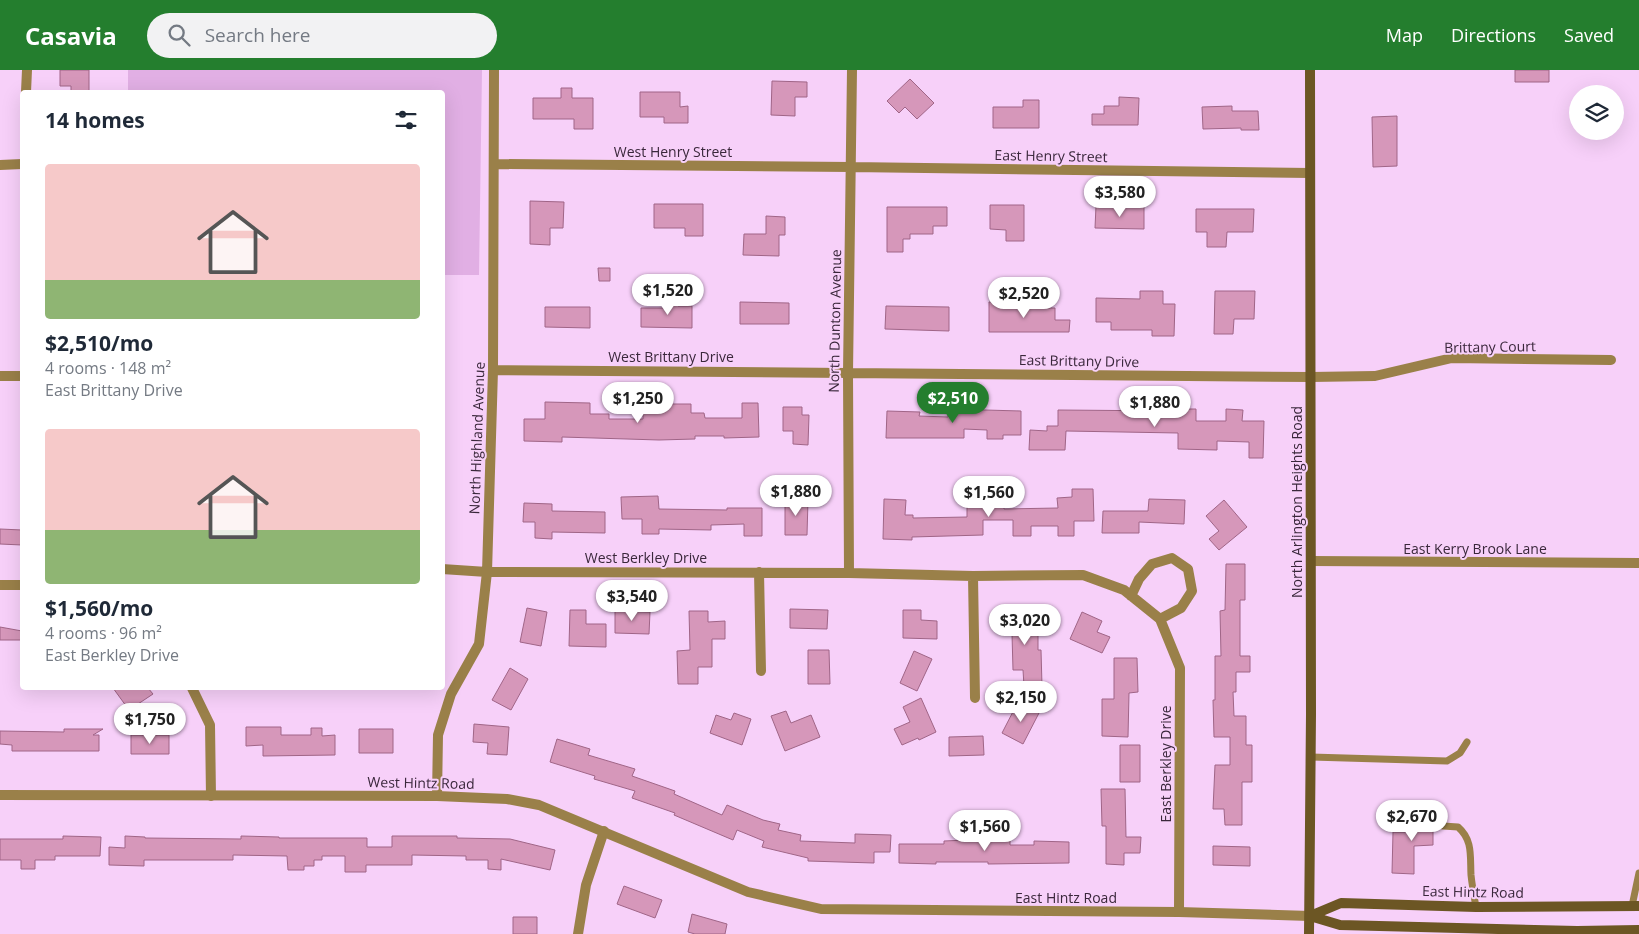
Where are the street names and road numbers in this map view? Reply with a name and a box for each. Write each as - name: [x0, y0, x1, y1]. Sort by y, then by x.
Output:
- street label: West Henry Street: [614, 142, 732, 161]
- street label: East Henry Street: [994, 145, 1108, 166]
- street label: North Dunton Avenue: [824, 249, 845, 393]
- street label: Brittany Court: [1444, 336, 1536, 357]
- street label: West Brittany Drive: [608, 347, 734, 366]
- street label: East Brittany Drive: [1019, 350, 1140, 371]
- street label: North Highland Avenue: [464, 361, 489, 515]
- street label: North Arlington Heights Road: [1287, 406, 1306, 598]
- street label: East Kerry Brook Lane: [1403, 539, 1547, 558]
- street label: West Berkley Drive: [585, 548, 707, 567]
- street label: East Berkley Drive: [1156, 705, 1175, 823]
- street label: West Hintz Road: [367, 772, 475, 793]
- street label: East Hintz Road: [1422, 881, 1524, 902]
- street label: East Hintz Road: [1015, 888, 1117, 907]

